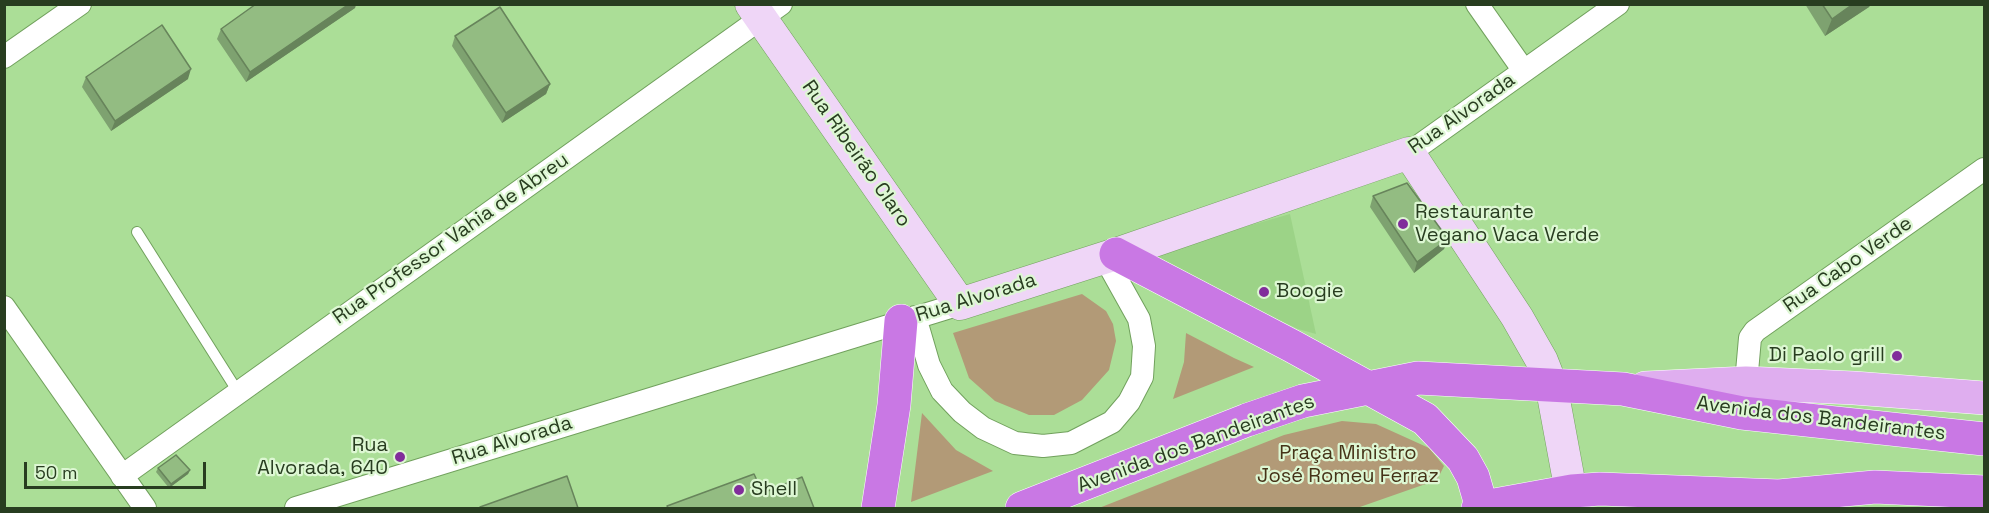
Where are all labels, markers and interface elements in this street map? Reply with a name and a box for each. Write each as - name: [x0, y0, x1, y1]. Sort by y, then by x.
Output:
- street label: Rua Alvorada: [1404, 68, 1520, 160]
- street label: Rua Ribeirão Claro: [796, 76, 916, 232]
- street label: Rua Professor Vahia de Abreu: [328, 148, 574, 330]
- place label: Restaurante Vegano Vaca Verde: [1415, 201, 1599, 248]
- street label: Rua Cabo Verde: [1779, 212, 1917, 318]
- marker: Restaurante Vegano Vaca Verde: [1396, 217, 1410, 231]
- street label: Rua Alvorada: [913, 268, 1039, 328]
- place label: Boogie: [1276, 280, 1344, 304]
- marker: Boogie: [1257, 285, 1271, 299]
- place label: Di Paolo grill: [1769, 344, 1885, 368]
- marker: Di Paolo grill: [1890, 349, 1904, 363]
- street label: Avenida dos Bandeirantes: [1074, 390, 1318, 498]
- street label: Avenida dos Bandeirantes: [1695, 392, 1947, 446]
- street label: Rua Alvorada: [449, 411, 575, 471]
- place label: Rua Alvorada, 640: [257, 434, 388, 481]
- park label: Praça Ministro José Romeu Ferraz: [1257, 442, 1439, 489]
- scale bar: [27, 450, 208, 488]
- marker: Rua Alvorada, 640: [393, 450, 407, 464]
- text: 50 m: [35, 461, 77, 484]
- place label: Shell: [751, 478, 797, 502]
- marker: Shell: [732, 483, 746, 497]

